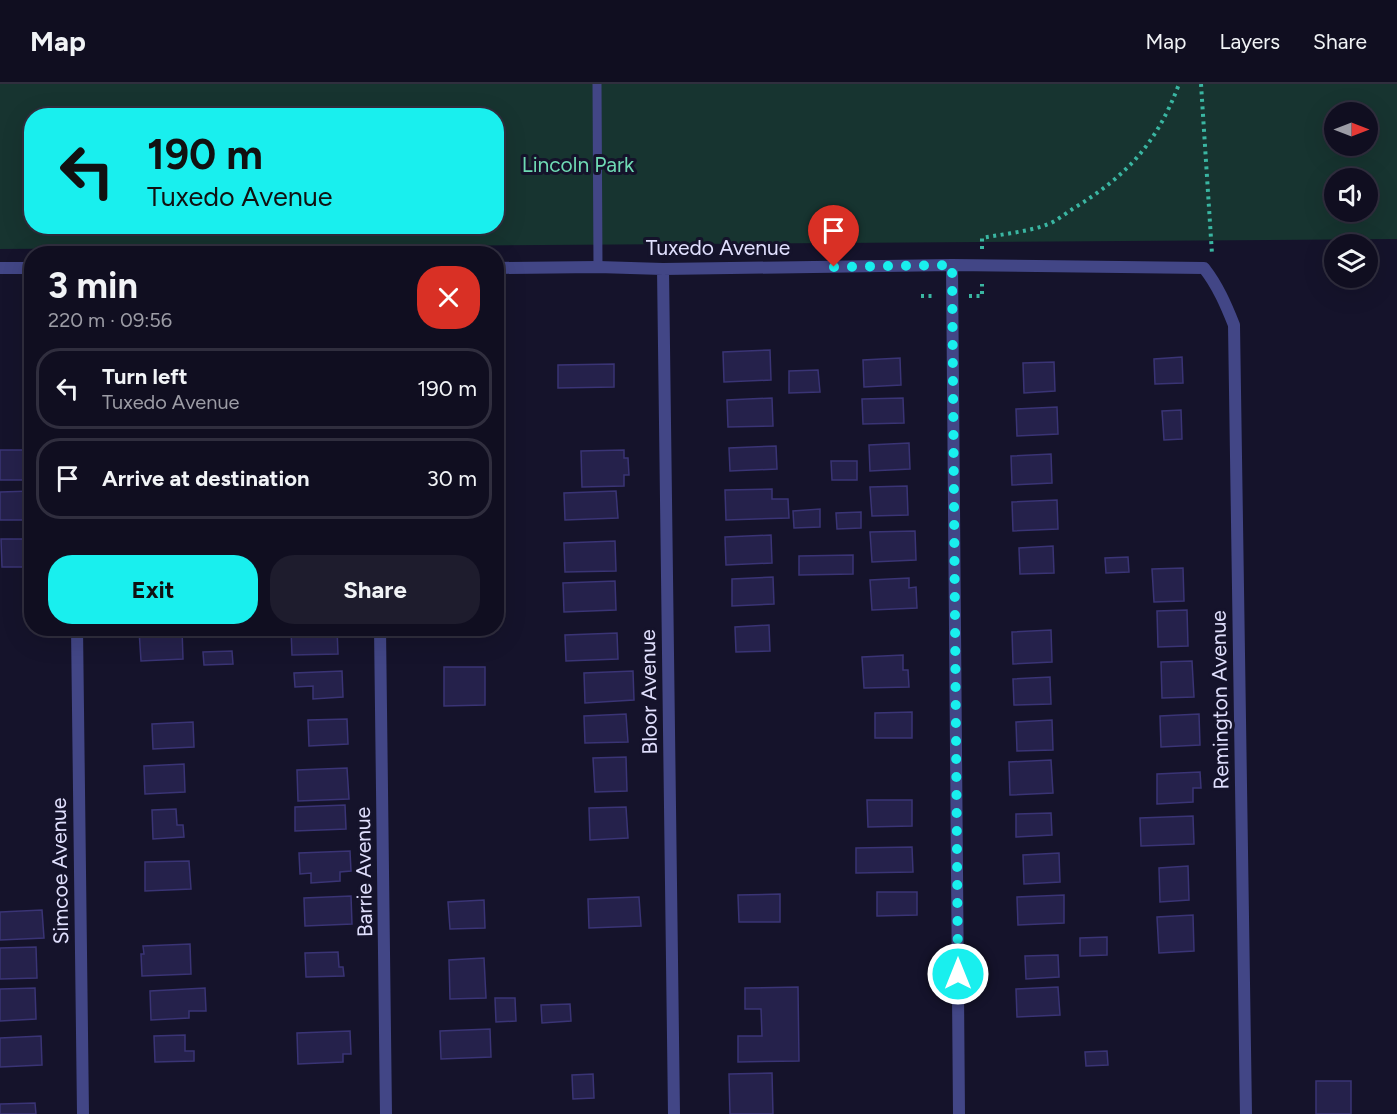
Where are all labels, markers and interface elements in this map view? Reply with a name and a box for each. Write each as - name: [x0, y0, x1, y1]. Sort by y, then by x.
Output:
- text: Map: [30, 24, 86, 58]
- text: Map: [1146, 29, 1186, 54]
- text: Layers: [1219, 29, 1280, 54]
- text: Share: [1313, 29, 1367, 54]
- north arrow: [1324, 102, 1378, 156]
- map controls: [1324, 102, 1378, 288]
- text: 190 m: [147, 129, 263, 180]
- icon: left: [48, 132, 126, 210]
- park label: Lincoln Park: [522, 152, 635, 177]
- button: sound: [1324, 168, 1378, 222]
- text: Tuxedo Avenue: [147, 180, 333, 213]
- pin: [808, 205, 859, 267]
- icon: arrive: [817, 214, 850, 247]
- button: layers: [1324, 234, 1378, 288]
- street label: Tuxedo Avenue: [646, 235, 790, 260]
- text: 3 min: [48, 264, 138, 307]
- button: close: [417, 266, 480, 329]
- text: 220 m · 09:56: [48, 308, 172, 332]
- text: Turn left: [102, 363, 188, 390]
- icon: left: [51, 372, 84, 405]
- text: 190 m: [417, 375, 477, 402]
- text: Tuxedo Avenue: [102, 390, 239, 414]
- icon: arrive: [51, 462, 84, 495]
- text: Arrive at destination: [102, 465, 310, 492]
- text: 30 m: [427, 465, 477, 492]
- button: Exit: [48, 555, 258, 624]
- button: Share: [270, 555, 480, 624]
- street label: Remington Avenue: [1205, 610, 1234, 790]
- street label: Bloor Avenue: [635, 629, 662, 755]
- street label: Simcoe Avenue: [46, 797, 73, 945]
- street label: Barrie Avenue: [350, 807, 377, 937]
- position arrow: [926, 942, 990, 1006]

